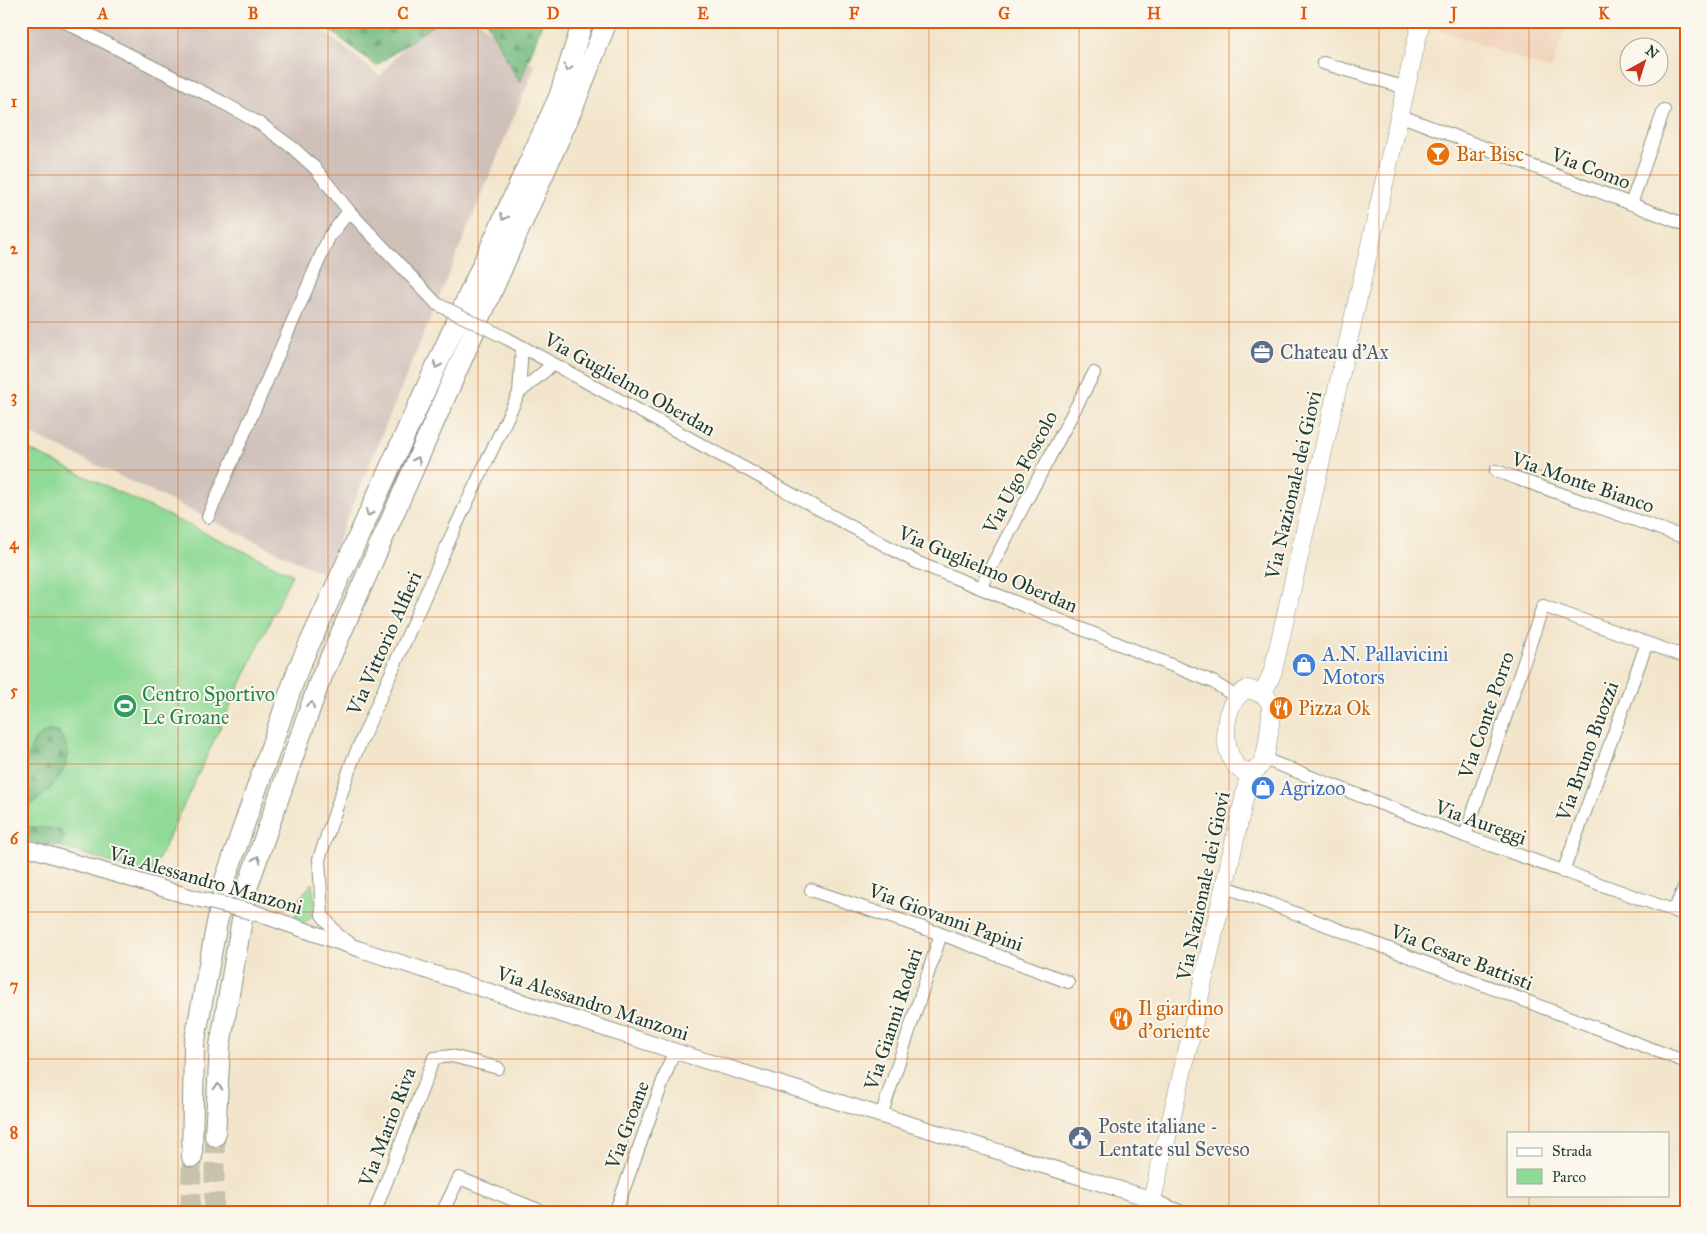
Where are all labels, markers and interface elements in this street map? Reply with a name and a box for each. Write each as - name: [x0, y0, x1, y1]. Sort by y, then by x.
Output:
- text: A: [97, 4, 109, 23]
- text: B: [248, 4, 258, 23]
- text: C: [398, 4, 409, 23]
- text: D: [547, 4, 560, 23]
- text: E: [697, 4, 709, 23]
- text: F: [849, 4, 860, 23]
- text: G: [998, 4, 1010, 23]
- text: H: [1147, 4, 1161, 23]
- text: I: [1301, 4, 1308, 23]
- text: J: [1449, 4, 1458, 24]
- text: K: [1598, 4, 1610, 23]
- north arrow: [1620, 38, 1670, 88]
- text: N: [1642, 42, 1662, 63]
- one-way arrow: [564, 63, 574, 71]
- text: 1: [11, 92, 18, 111]
- bar icon: Bar Bisc: [1425, 141, 1451, 167]
- place label: Bar Bisc: [1456, 142, 1524, 166]
- street label: Via Como: [1547, 142, 1634, 194]
- one-way arrow: [500, 212, 510, 221]
- text: 2: [10, 239, 19, 258]
- street label: Via Guglielmo Oberdan: [539, 326, 720, 442]
- office icon: Chateau d’Ax: [1249, 339, 1275, 365]
- place label: Chateau d’Ax: [1280, 340, 1389, 364]
- one-way arrow: [432, 360, 443, 369]
- text: 3: [11, 387, 17, 407]
- street label: Via Nazionale dei Giovi: [1259, 388, 1326, 583]
- street label: Via Ugo Foscolo: [977, 406, 1063, 539]
- street label: Via Monte Bianco: [1507, 446, 1658, 518]
- one-way arrow: [411, 456, 422, 465]
- one-way arrow: [365, 508, 376, 517]
- street label: Via Guglielmo Oberdan: [893, 520, 1081, 619]
- text: 4: [10, 534, 20, 554]
- street label: Via Vittorio Alfieri: [341, 567, 427, 720]
- place label: A.N. Pallavicini Motors: [1321, 642, 1449, 689]
- street label: Via Conte Porro: [1453, 648, 1519, 783]
- shop icon: A.N. Pallavicini Motors: [1291, 652, 1317, 678]
- street label: Via Bruno Buozzi: [1550, 677, 1624, 825]
- text: 5: [10, 681, 18, 700]
- place label: Centro Sportivo Le Groane: [142, 682, 275, 729]
- sports icon: Centro Sportivo Le Groane: [112, 693, 138, 719]
- restaurant icon: Pizza Ok: [1268, 695, 1294, 721]
- place label: Pizza Ok: [1298, 696, 1371, 720]
- one-way arrow: [305, 702, 315, 710]
- shop icon: Agrizoo: [1250, 775, 1276, 801]
- place label: Agrizoo: [1279, 776, 1346, 801]
- street label: Via Nazionale dei Giovi: [1171, 789, 1235, 984]
- street label: Via Aureggi: [1431, 794, 1531, 851]
- text: 6: [10, 829, 19, 848]
- street label: Via Alessandro Manzoni: [105, 841, 306, 919]
- one-way arrow: [251, 855, 261, 864]
- street label: Via Giovanni Papini: [864, 878, 1027, 956]
- street label: Via Cesare Battisti: [1386, 918, 1537, 995]
- street label: Via Gianni Rodari: [858, 945, 927, 1094]
- street label: Via Alessandro Manzoni: [493, 960, 693, 1046]
- text: 7: [10, 976, 19, 995]
- place label: Il giardino d'oriente: [1138, 996, 1224, 1043]
- restaurant icon: Il giardino d'oriente: [1108, 1006, 1134, 1032]
- street label: Via Mario Riva: [353, 1063, 421, 1191]
- street label: Via Groane: [600, 1078, 654, 1173]
- one-way arrow: [212, 1083, 223, 1091]
- place label: Poste italiane - Lentate sul Seveso: [1098, 1114, 1250, 1161]
- text: 8: [10, 1123, 18, 1142]
- public building icon: Poste italiane - Lentate sul Seveso: [1067, 1125, 1093, 1151]
- legend: [1507, 1132, 1670, 1196]
- text: Strada: [1552, 1142, 1592, 1160]
- text: Parco: [1552, 1168, 1587, 1186]

